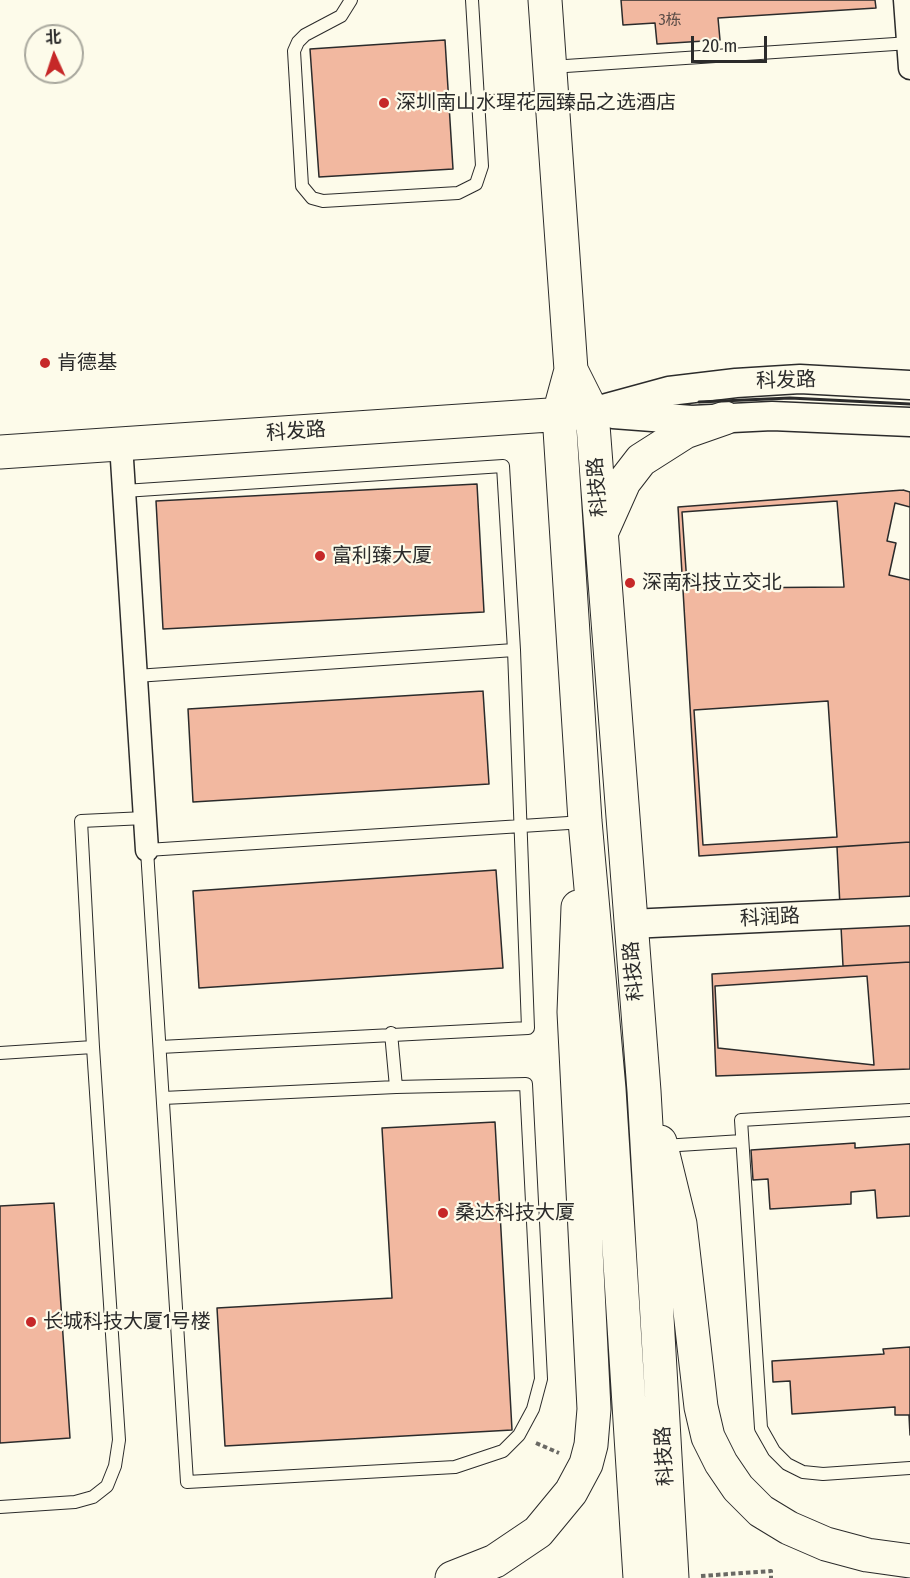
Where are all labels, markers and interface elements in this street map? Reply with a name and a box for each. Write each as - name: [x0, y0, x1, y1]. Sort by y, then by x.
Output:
- house number: 3栋: [658, 11, 682, 31]
- north arrow: [24, 24, 84, 84]
- scale bar: [694, 24, 770, 62]
- text: 北: [45, 28, 62, 47]
- text: 20 m: [702, 35, 737, 57]
- place label: 深圳南山水瑆花园臻品之选酒店: [396, 91, 676, 115]
- marker: 深圳南山水瑆花园臻品之选酒店: [377, 96, 391, 110]
- place label: 肯德基: [57, 351, 117, 375]
- marker: 肯德基: [38, 356, 52, 370]
- street label: 科发路: [756, 368, 816, 394]
- street label: 科发路: [265, 418, 327, 446]
- street label: 科技路: [584, 456, 612, 518]
- place label: 富利臻大厦: [332, 544, 432, 568]
- marker: 富利臻大厦: [313, 549, 327, 563]
- place label: 深南科技立交北: [642, 571, 782, 595]
- marker: 深南科技立交北: [623, 576, 637, 590]
- street label: 科润路: [739, 904, 801, 932]
- street label: 科技路: [619, 940, 649, 1002]
- place label: 桑达科技大厦: [455, 1201, 575, 1225]
- marker: 桑达科技大厦: [436, 1206, 450, 1220]
- place label: 长城科技大厦1号楼: [43, 1310, 211, 1334]
- marker: 长城科技大厦1号楼: [24, 1315, 38, 1329]
- street label: 科技路: [651, 1425, 679, 1487]

